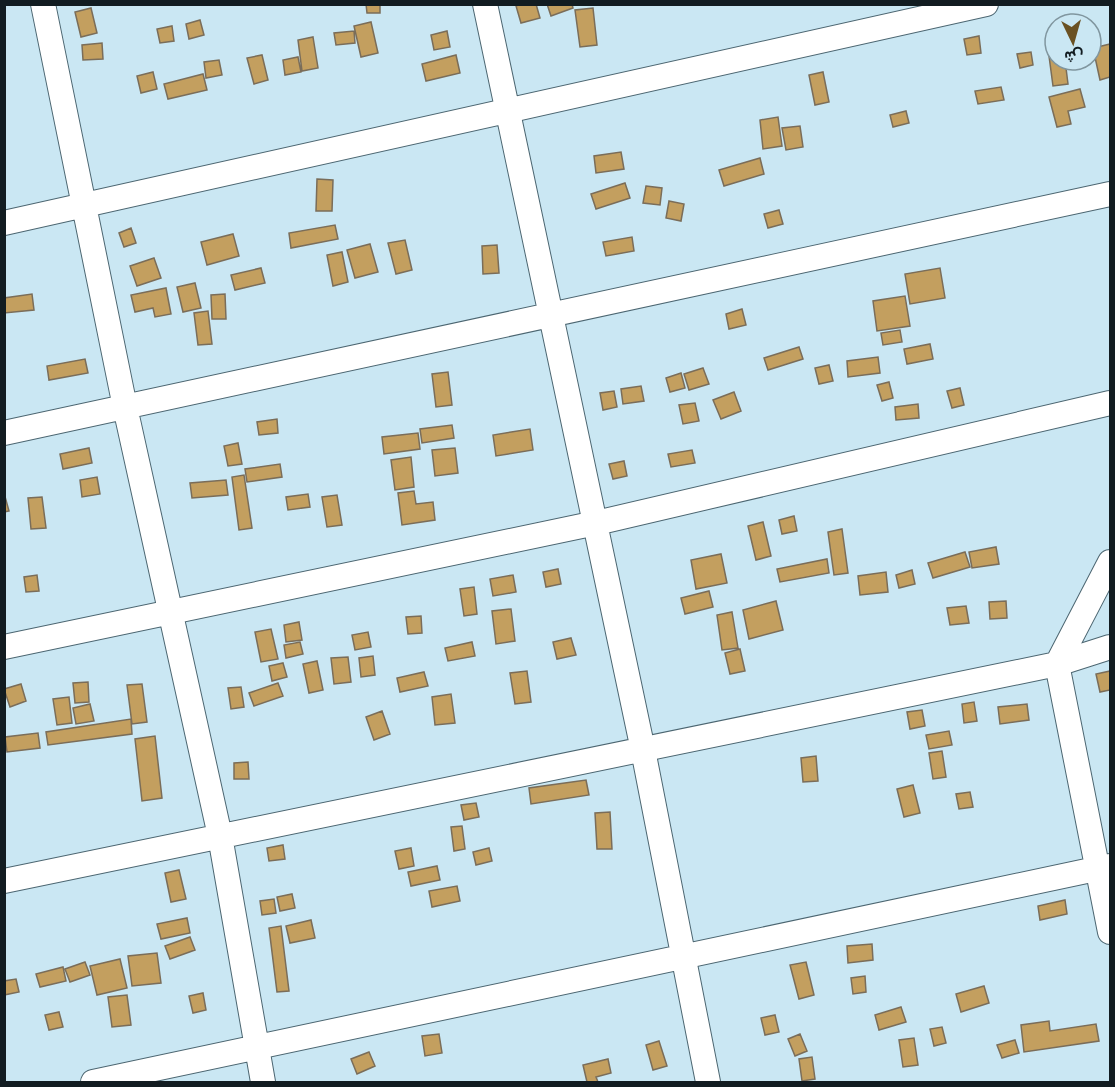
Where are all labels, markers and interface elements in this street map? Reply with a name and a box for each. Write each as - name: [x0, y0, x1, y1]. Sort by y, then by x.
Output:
- north arrow: [1043, 12, 1103, 72]
- text: ش: [1064, 46, 1085, 68]

